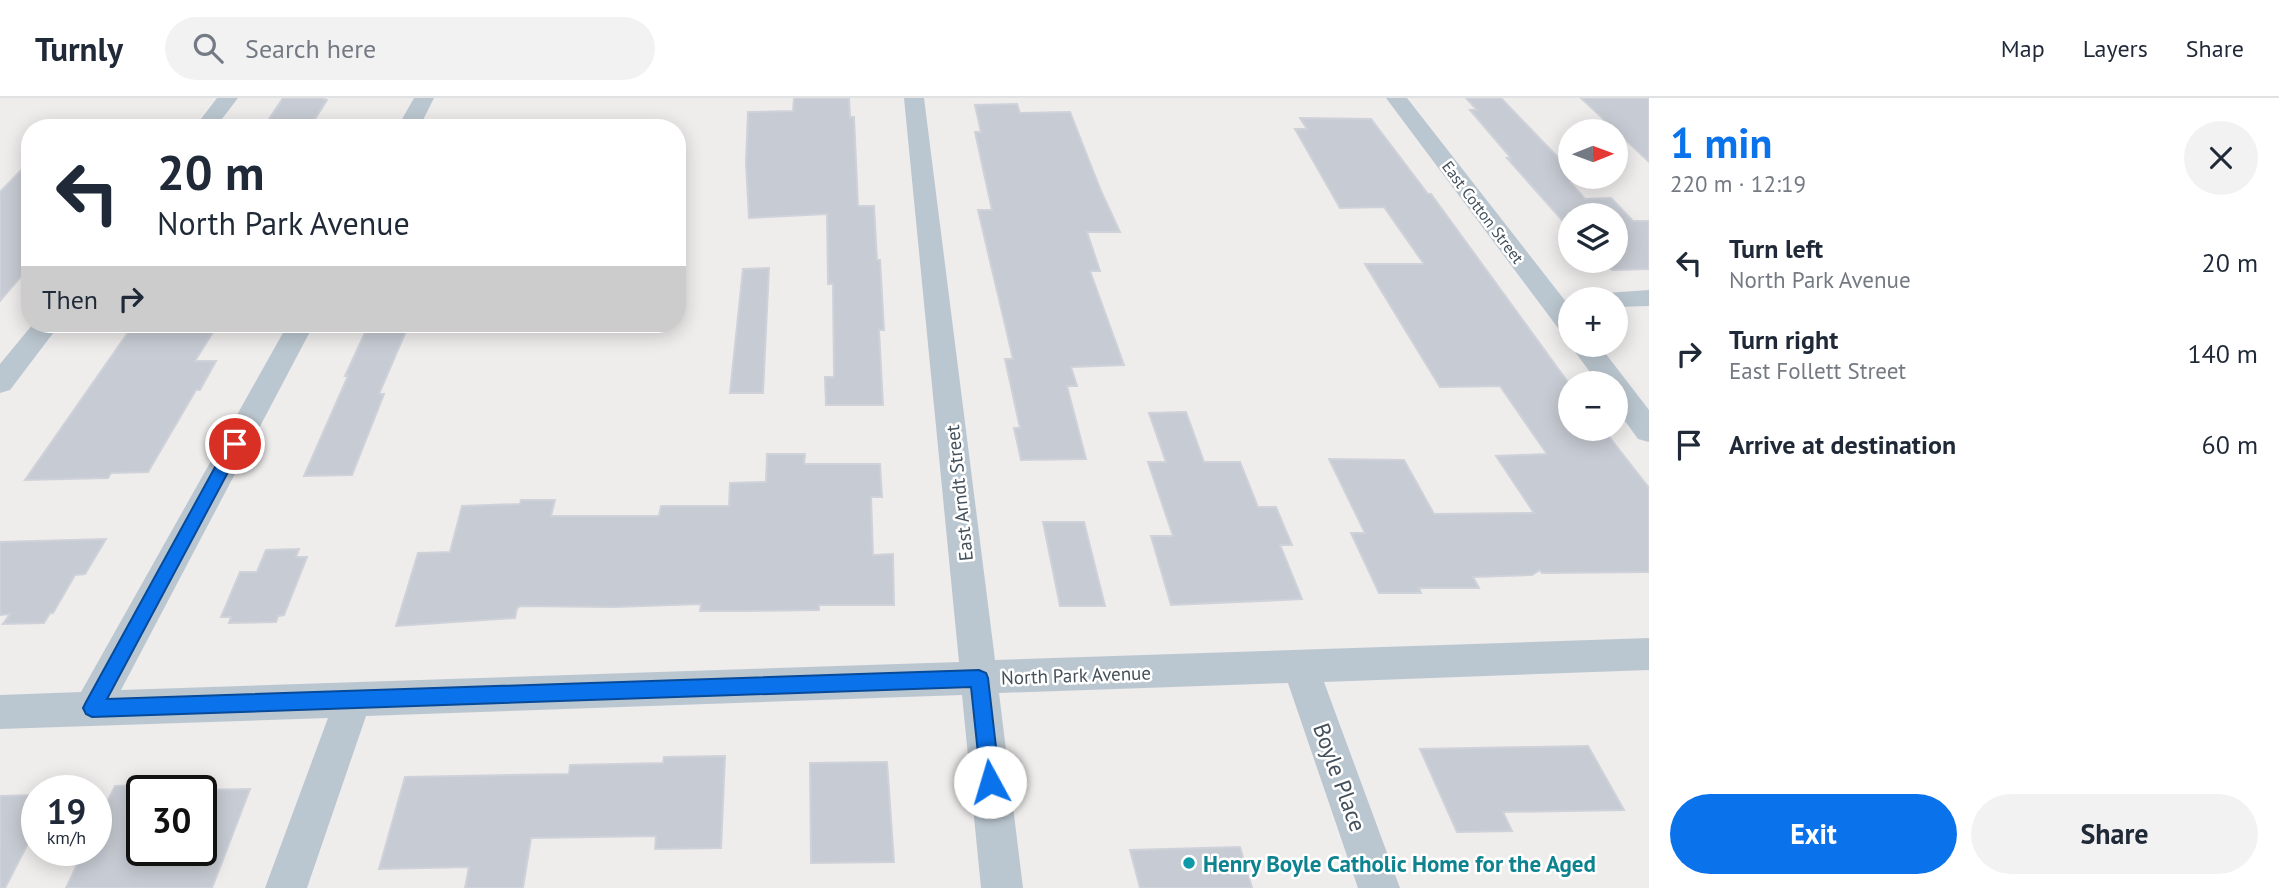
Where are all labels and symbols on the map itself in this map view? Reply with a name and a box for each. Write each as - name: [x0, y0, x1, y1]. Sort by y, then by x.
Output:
- north arrow: [1558, 119, 1628, 189]
- street label: East Cotton Street: [1438, 157, 1528, 268]
- pin: [205, 414, 265, 474]
- street label: East Arndt Street: [940, 423, 978, 562]
- street label: North Park Avenue: [1001, 660, 1151, 690]
- street label: Boyle Place: [1307, 719, 1373, 835]
- position arrow: [953, 745, 1027, 819]
- speed limit sign: 30: [126, 775, 217, 866]
- place label: Henry Boyle Catholic Home for the Aged: [1203, 849, 1596, 878]
- marker: Henry Boyle Catholic Home for the Aged: [1181, 855, 1197, 871]

